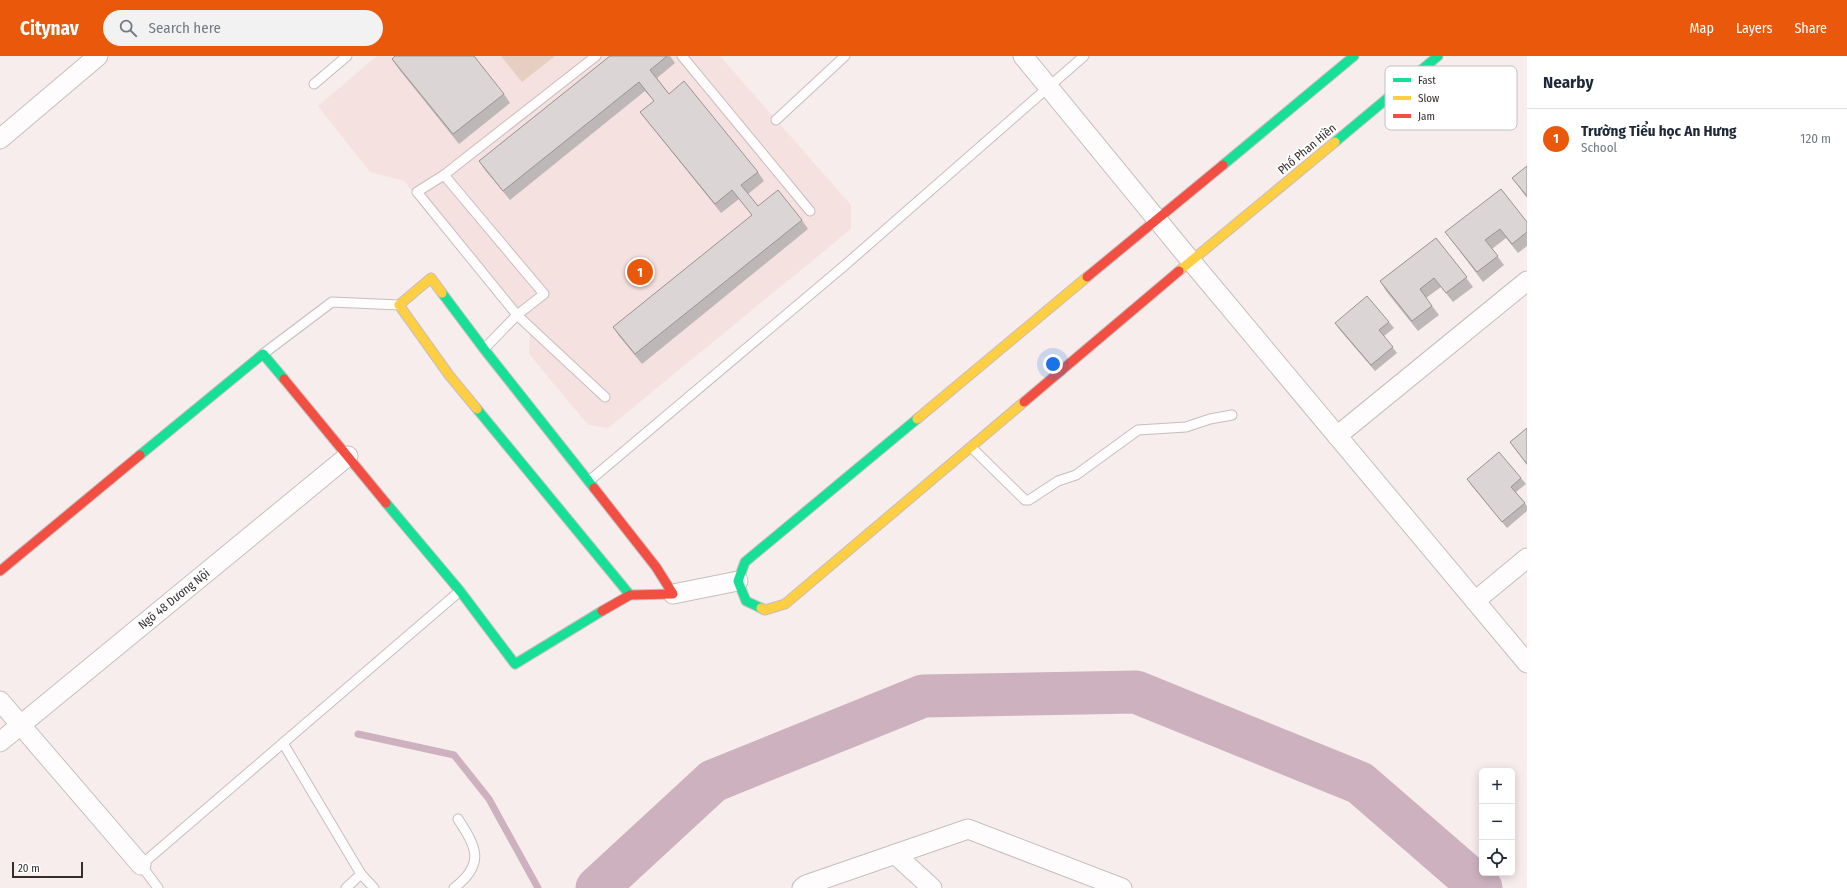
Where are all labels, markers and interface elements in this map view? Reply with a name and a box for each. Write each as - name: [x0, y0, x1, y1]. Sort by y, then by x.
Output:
- search box: [103, 10, 383, 46]
- text: Citynav: [20, 17, 79, 40]
- icon: search: [117, 17, 139, 39]
- text: Search here: [149, 19, 221, 37]
- text: Map: [1690, 20, 1714, 37]
- text: Layers: [1736, 20, 1772, 37]
- text: Share: [1794, 20, 1827, 37]
- legend: [1385, 66, 1517, 130]
- text: Nearby: [1543, 72, 1594, 93]
- text: Fast: [1418, 74, 1436, 87]
- text: Slow: [1418, 92, 1439, 105]
- text: Jam: [1418, 110, 1435, 123]
- street label: Phố Phan Hiền: [1274, 120, 1339, 177]
- text: Trường Tiểu học An Hưng: [1581, 122, 1737, 140]
- text: 1: [1553, 131, 1559, 146]
- text: 120 m: [1800, 131, 1831, 146]
- text: School: [1581, 140, 1617, 155]
- pin: 1: [627, 257, 653, 287]
- your location: [1043, 354, 1063, 374]
- street label: Ngõ 48 Dương Nội: [135, 566, 213, 632]
- map controls: [1479, 768, 1515, 876]
- button: +: [1479, 768, 1515, 804]
- button: −: [1479, 804, 1515, 840]
- button: locate: [1479, 840, 1515, 876]
- scale bar: [12, 860, 83, 879]
- text: 20 m: [18, 862, 40, 875]

